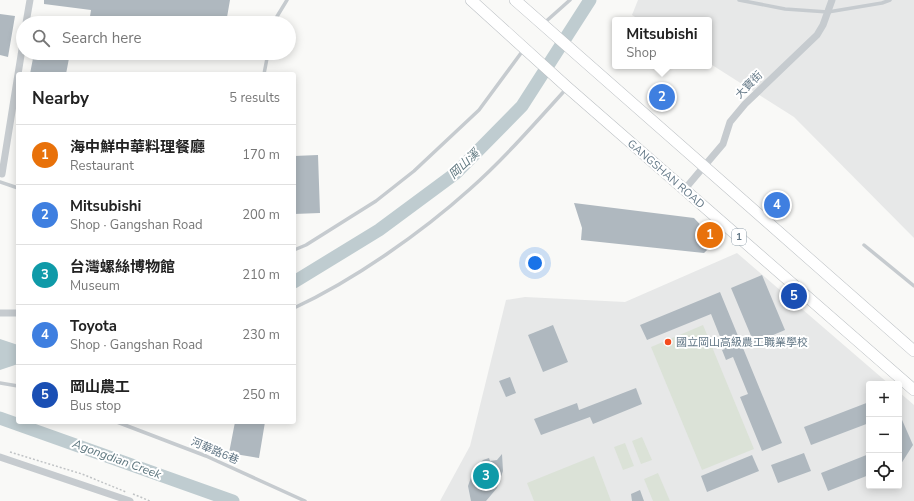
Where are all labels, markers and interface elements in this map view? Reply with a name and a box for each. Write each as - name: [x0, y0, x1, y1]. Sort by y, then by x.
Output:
- search box: [16, 16, 296, 60]
- popup: [612, 17, 712, 69]
- text: Mitsubishi: [626, 24, 698, 44]
- icon: search: [30, 27, 52, 49]
- text: Search here: [62, 28, 142, 48]
- text: Shop: [626, 44, 657, 62]
- street label: 大寶街: [732, 68, 766, 102]
- pin: 2: [649, 82, 675, 112]
- text: Nearby: [32, 87, 89, 110]
- text: 5 results: [229, 89, 280, 107]
- street label: GANGSHAN ROAD: [624, 136, 708, 212]
- text: 海中鮮中華料理餐廳: [70, 137, 205, 157]
- water label: 岡山溪: [445, 145, 484, 182]
- text: 1: [41, 146, 49, 164]
- text: 170 m: [242, 146, 280, 164]
- text: Restaurant: [70, 157, 134, 175]
- pin: 4: [764, 190, 790, 220]
- text: Mitsubishi: [70, 196, 141, 216]
- text: 2: [41, 206, 49, 224]
- text: 200 m: [242, 206, 280, 224]
- text: Shop · Gangshan Road: [70, 216, 203, 234]
- pin: 1: [697, 220, 723, 250]
- road number: 1: [732, 229, 746, 245]
- your location: [525, 253, 545, 273]
- text: 台灣螺絲博物館: [70, 257, 175, 277]
- text: 3: [41, 266, 49, 284]
- text: 210 m: [242, 266, 280, 284]
- text: Museum: [70, 277, 120, 295]
- pin: 5: [781, 281, 807, 311]
- text: Toyota: [70, 316, 117, 336]
- text: 4: [41, 326, 49, 344]
- text: 230 m: [242, 326, 280, 344]
- place label: 國立岡山高級農工職業學校: [676, 335, 808, 350]
- text: Shop · Gangshan Road: [70, 336, 203, 354]
- marker: 國立岡山高級農工職業學校: [663, 337, 673, 347]
- text: 岡山農工: [70, 377, 130, 397]
- map controls: [866, 381, 902, 489]
- button: +: [866, 381, 902, 417]
- text: 5: [41, 386, 49, 404]
- text: 250 m: [242, 386, 280, 404]
- text: Bus stop: [70, 397, 121, 415]
- button: −: [866, 417, 902, 453]
- street label: 河華路6巷: [189, 434, 241, 468]
- water label: Agongdian Creek: [69, 435, 165, 483]
- button: locate: [866, 453, 902, 489]
- pin: 3: [473, 461, 499, 491]

